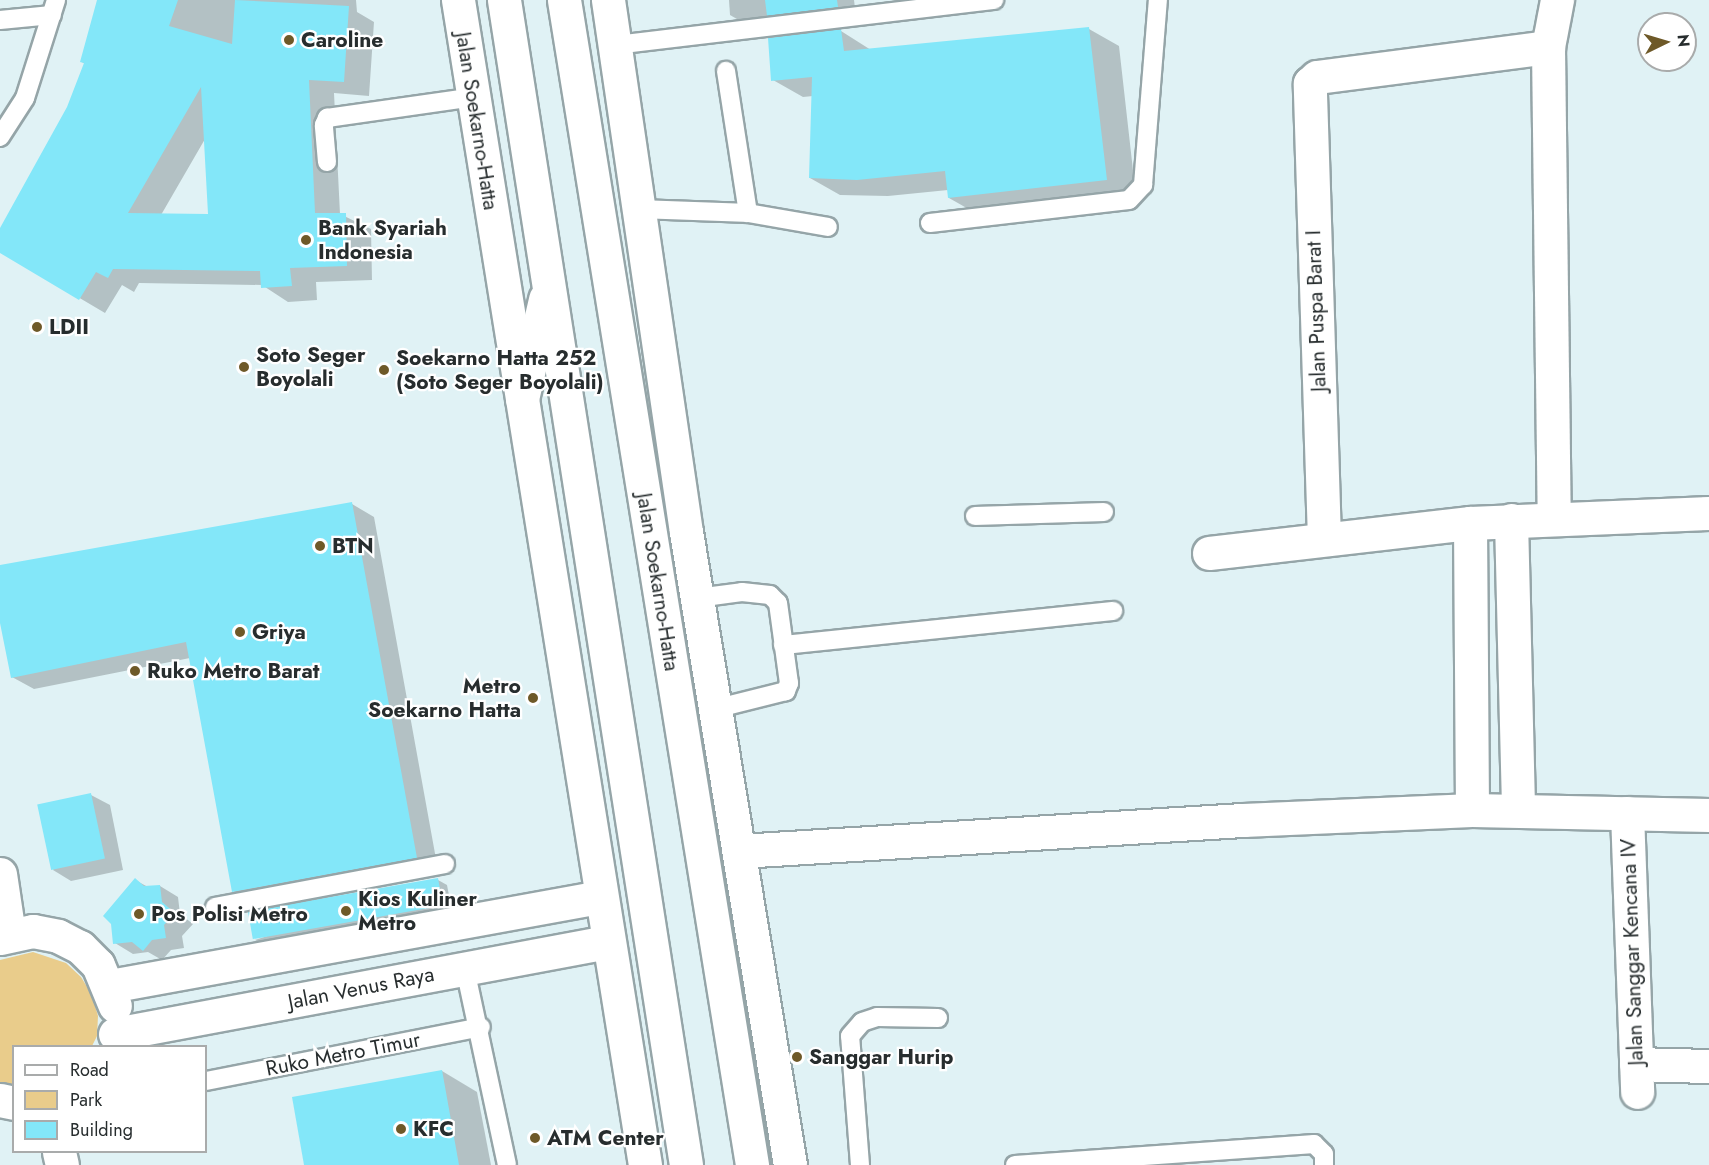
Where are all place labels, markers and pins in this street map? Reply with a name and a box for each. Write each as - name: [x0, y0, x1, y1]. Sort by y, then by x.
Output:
- place label: Caroline: [301, 27, 383, 53]
- marker: Caroline: [282, 33, 296, 47]
- place label: Bank Syariah Indonesia: [318, 215, 447, 265]
- marker: Bank Syariah Indonesia: [299, 233, 313, 247]
- place label: LDII: [49, 314, 89, 340]
- marker: LDII: [30, 320, 44, 334]
- place label: Soto Seger Boyolali: [256, 342, 366, 392]
- place label: Soekarno Hatta 252 (Soto Seger Boyolali): [396, 345, 604, 395]
- marker: Soto Seger Boyolali: [237, 360, 251, 374]
- marker: Soekarno Hatta 252 (Soto Seger Boyolali): [377, 363, 391, 377]
- place label: BTN: [332, 533, 374, 559]
- marker: BTN: [313, 539, 327, 553]
- place label: Griya: [252, 619, 306, 645]
- marker: Griya: [233, 625, 247, 639]
- place label: Ruko Metro Barat: [147, 658, 319, 684]
- marker: Ruko Metro Barat: [128, 664, 142, 678]
- place label: Metro Soekarno Hatta: [368, 673, 521, 723]
- marker: Metro Soekarno Hatta: [526, 691, 540, 705]
- place label: Kios Kuliner Metro: [358, 886, 477, 936]
- place label: Pos Polisi Metro: [151, 901, 308, 927]
- marker: Kios Kuliner Metro: [339, 904, 353, 918]
- marker: Pos Polisi Metro: [132, 907, 146, 921]
- place label: Sanggar Hurip: [809, 1044, 953, 1070]
- marker: Sanggar Hurip: [790, 1050, 804, 1064]
- place label: KFC: [413, 1116, 454, 1142]
- marker: KFC: [394, 1122, 408, 1136]
- place label: ATM Center: [547, 1125, 664, 1151]
- marker: ATM Center: [528, 1131, 542, 1145]

